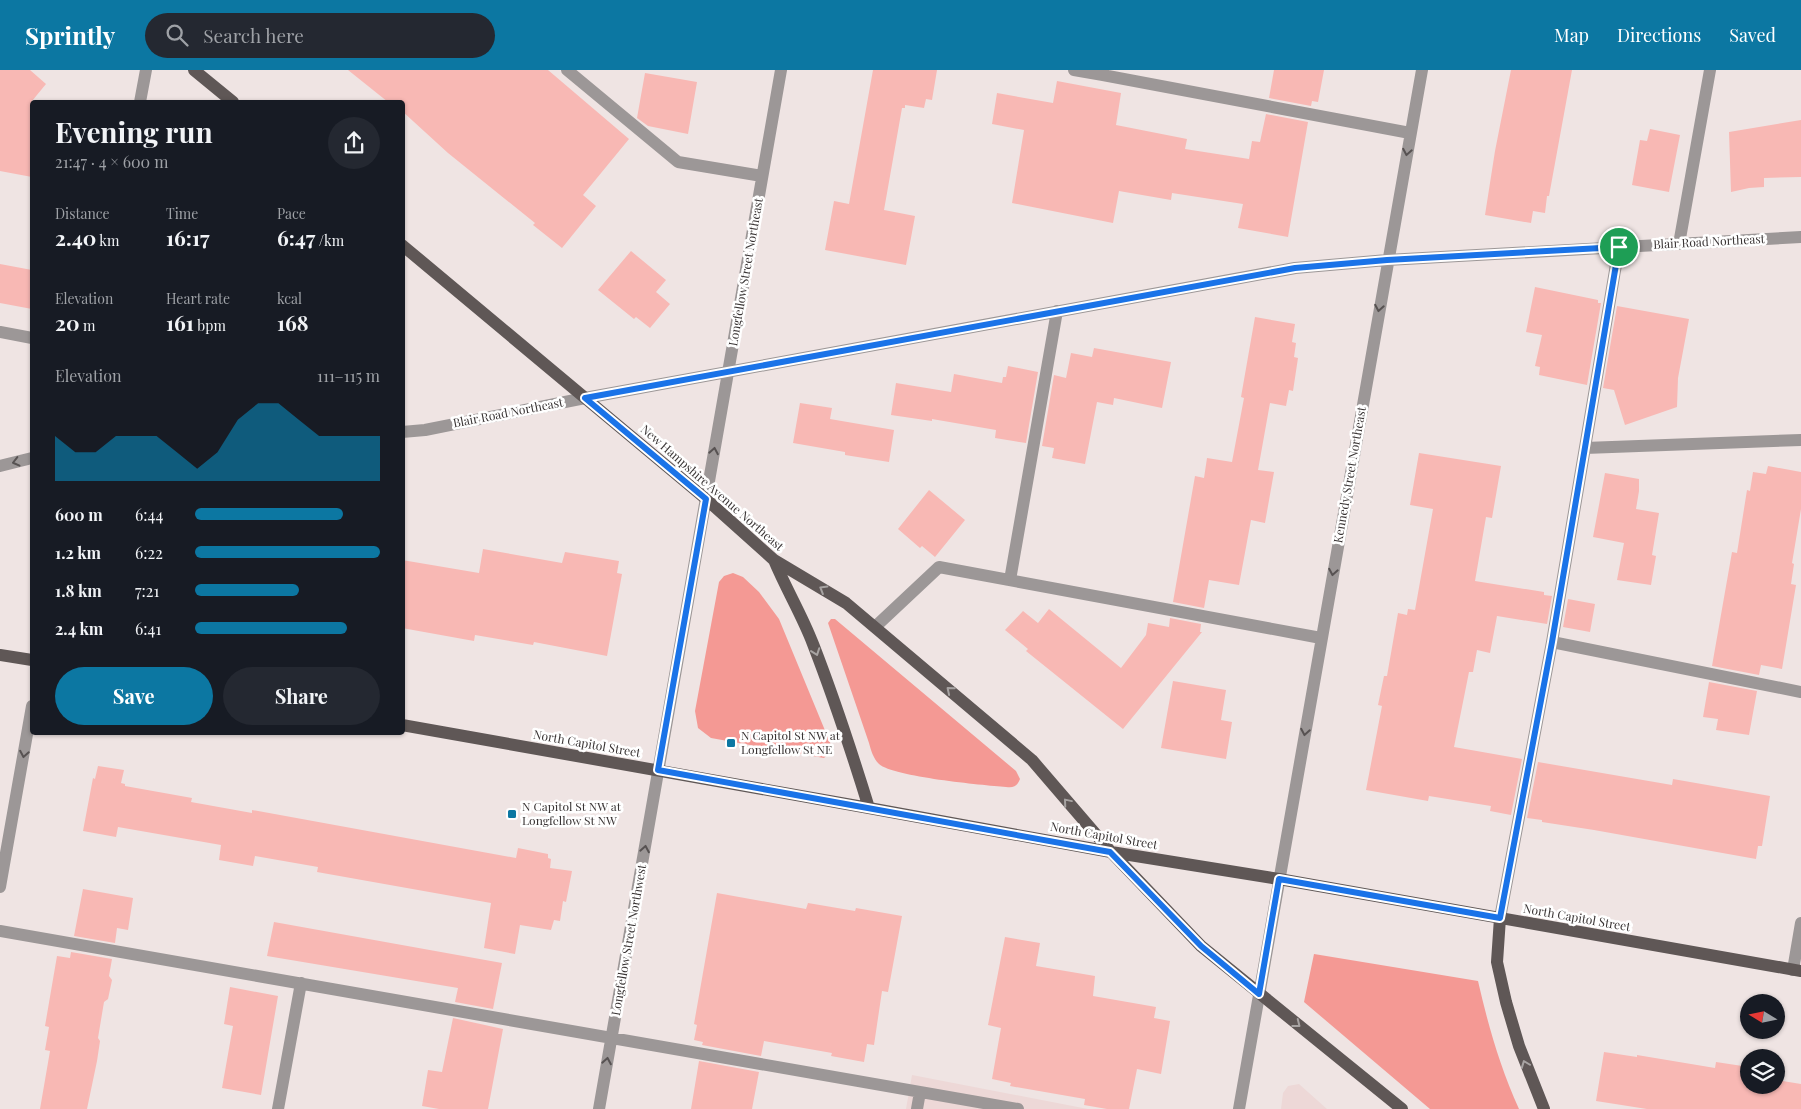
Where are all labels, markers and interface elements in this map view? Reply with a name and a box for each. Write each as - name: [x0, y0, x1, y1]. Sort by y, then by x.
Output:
- search box: [145, 13, 495, 58]
- text: Sprintly: [25, 19, 115, 51]
- icon: search: [163, 21, 191, 49]
- text: Search here: [203, 22, 304, 48]
- text: Map: [1554, 23, 1589, 47]
- text: Directions: [1617, 23, 1701, 47]
- text: Saved: [1729, 23, 1776, 47]
- text: Evening run: [55, 113, 213, 150]
- button: share: [328, 117, 380, 169]
- one-way arrow: [1402, 148, 1412, 157]
- text: 21:47 · 4 × 600 m: [55, 151, 168, 172]
- street label: Longfellow Street Northeast: [724, 196, 766, 347]
- text: Distance: [55, 204, 110, 223]
- text: Time: [166, 204, 198, 223]
- text: Pace: [277, 204, 306, 223]
- text: 2.40: [55, 223, 96, 251]
- text: 16:17: [166, 223, 210, 251]
- text: 6:47: [277, 223, 315, 251]
- pin: [1598, 226, 1640, 268]
- street label: Blair Road Northeast: [1653, 230, 1766, 252]
- text: km: [96, 231, 120, 250]
- text: /km: [315, 231, 344, 250]
- icon: arrive: [1605, 233, 1633, 261]
- text: Elevation: [55, 289, 113, 308]
- text: Heart rate: [166, 289, 230, 308]
- text: kcal: [277, 289, 302, 308]
- one-way arrow: [1374, 304, 1384, 312]
- text: 20: [55, 308, 80, 336]
- text: 161: [166, 308, 194, 336]
- text: 168: [277, 308, 309, 336]
- text: m: [80, 316, 95, 335]
- text: bpm: [194, 316, 226, 335]
- text: Elevation: [55, 365, 122, 386]
- text: 111–115 m: [317, 365, 380, 386]
- street label: Blair Road Northeast: [451, 393, 565, 431]
- street label: Kennedy Street Northeast: [1329, 405, 1369, 544]
- street label: New Hampshire Avenue Northeast: [638, 421, 788, 554]
- one-way arrow: [709, 447, 719, 456]
- one-way arrow: [12, 456, 21, 467]
- text: 600 m: [55, 504, 103, 525]
- text: 6:44: [135, 504, 163, 525]
- text: 1.2 km: [55, 542, 101, 563]
- text: 6:22: [135, 542, 163, 563]
- one-way arrow: [1328, 567, 1338, 576]
- text: 1.8 km: [55, 580, 102, 601]
- text: 7:21: [135, 580, 159, 601]
- one-way arrow: [819, 586, 828, 596]
- text: 2.4 km: [55, 618, 103, 639]
- text: 6:41: [135, 618, 161, 639]
- one-way arrow: [810, 648, 820, 656]
- button: Save: [55, 667, 213, 725]
- button: Share: [223, 667, 380, 725]
- one-way arrow: [946, 687, 955, 696]
- street label: North Capitol Street: [532, 726, 643, 760]
- place label: N Capitol St NW at Longfellow St NE: [741, 727, 841, 757]
- one-way arrow: [1300, 727, 1310, 736]
- marker: N Capitol St NW at Longfellow St NE: [725, 737, 737, 749]
- one-way arrow: [19, 749, 29, 758]
- place label: N Capitol St NW at Longfellow St NW: [522, 798, 622, 828]
- one-way arrow: [1064, 798, 1073, 807]
- marker: N Capitol St NW at Longfellow St NW: [506, 808, 518, 820]
- street label: North Capitol Street: [1049, 818, 1160, 852]
- one-way arrow: [639, 845, 649, 854]
- street label: Longfellow Street Northwest: [607, 862, 649, 1017]
- street label: North Capitol Street: [1522, 900, 1633, 934]
- north arrow: [1740, 994, 1785, 1039]
- map controls: [1740, 994, 1785, 1094]
- one-way arrow: [1291, 1018, 1301, 1027]
- button: layers: [1740, 1049, 1785, 1094]
- one-way arrow: [602, 1057, 612, 1065]
- one-way arrow: [1521, 1060, 1531, 1069]

